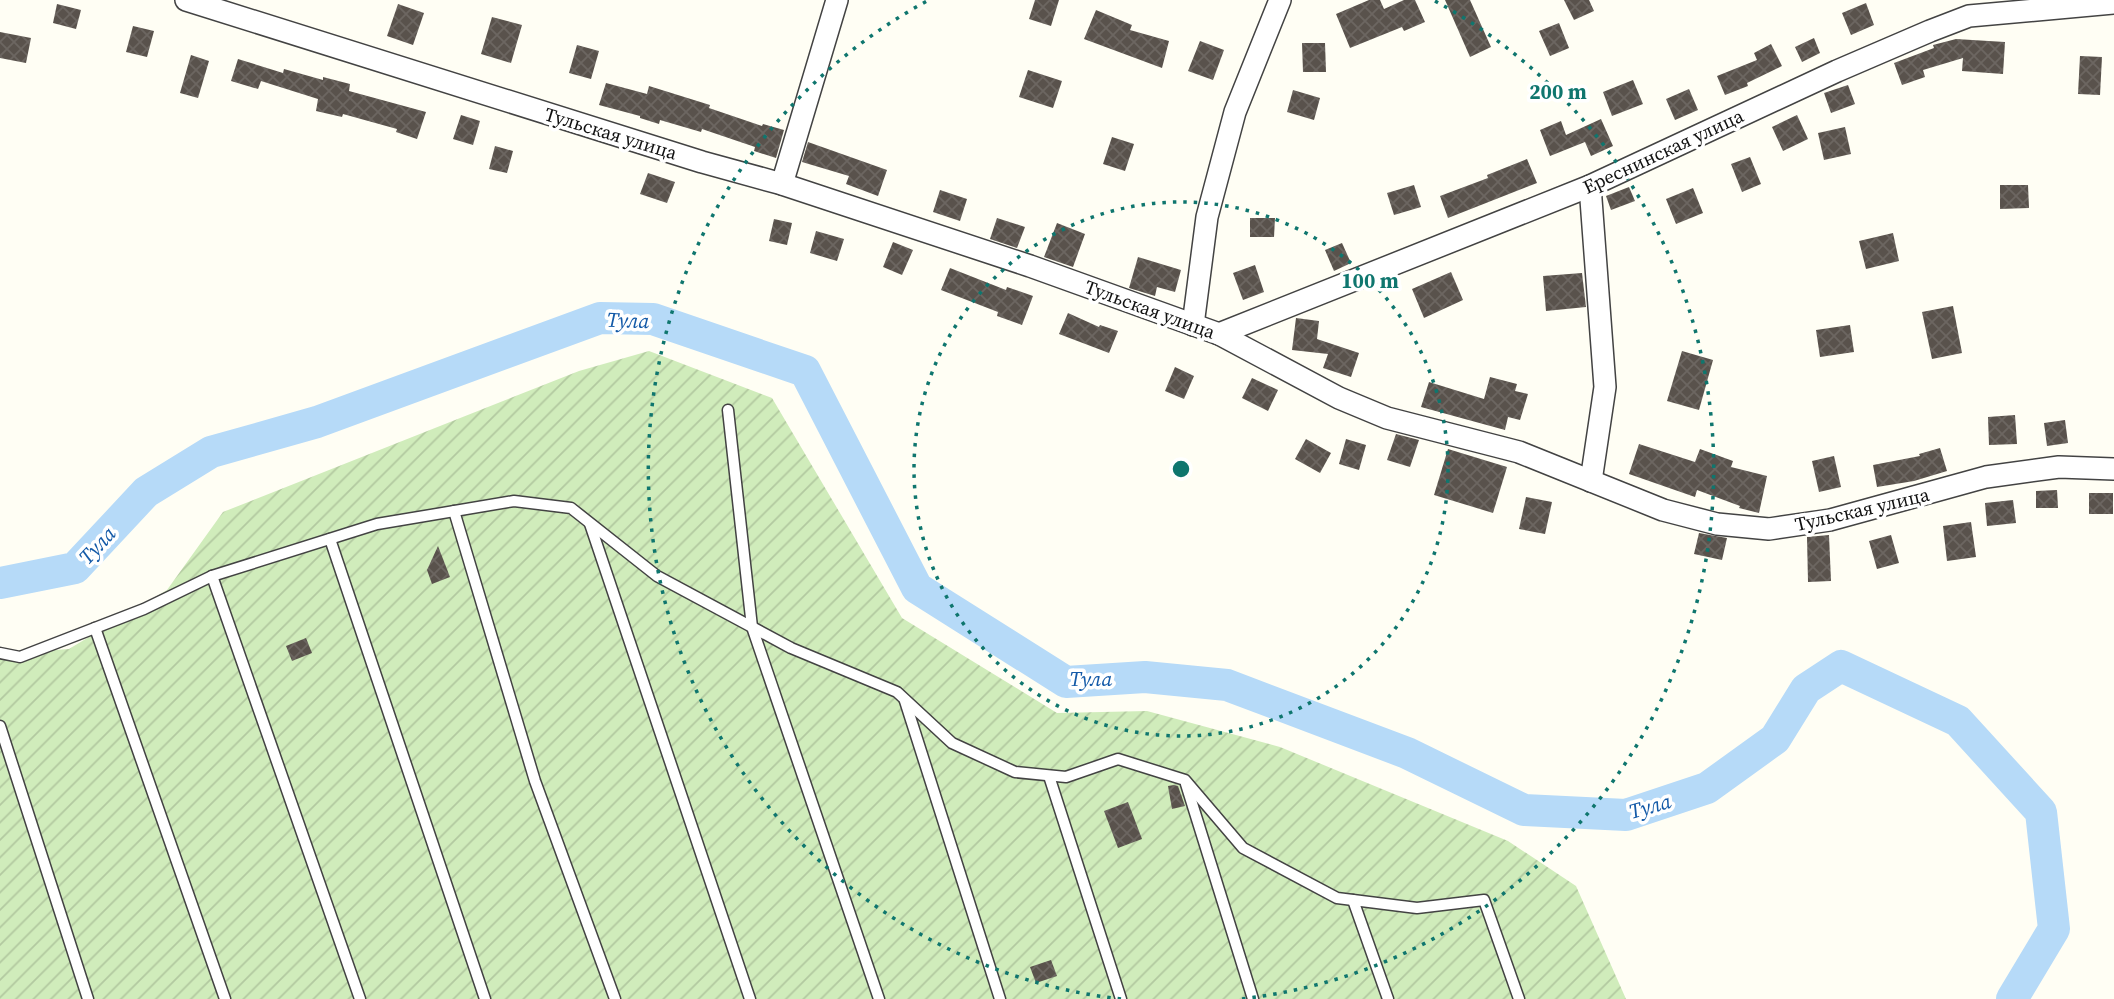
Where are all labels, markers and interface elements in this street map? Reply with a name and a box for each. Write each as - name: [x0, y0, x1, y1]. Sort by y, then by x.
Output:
- text: 200 m: [1529, 77, 1587, 106]
- street label: Тульская улица: [542, 101, 681, 166]
- street label: Ереснинская улица: [1578, 102, 1748, 200]
- text: 100 m: [1341, 266, 1399, 295]
- street label: Тульская улица: [1081, 273, 1219, 345]
- water label: Тула: [606, 305, 650, 335]
- centre of rings: [1169, 457, 1193, 481]
- street label: Тульская улица: [1792, 481, 1932, 537]
- water label: Тула: [72, 519, 122, 571]
- water label: Тула: [1070, 664, 1112, 693]
- water label: Тула: [1625, 786, 1675, 826]

